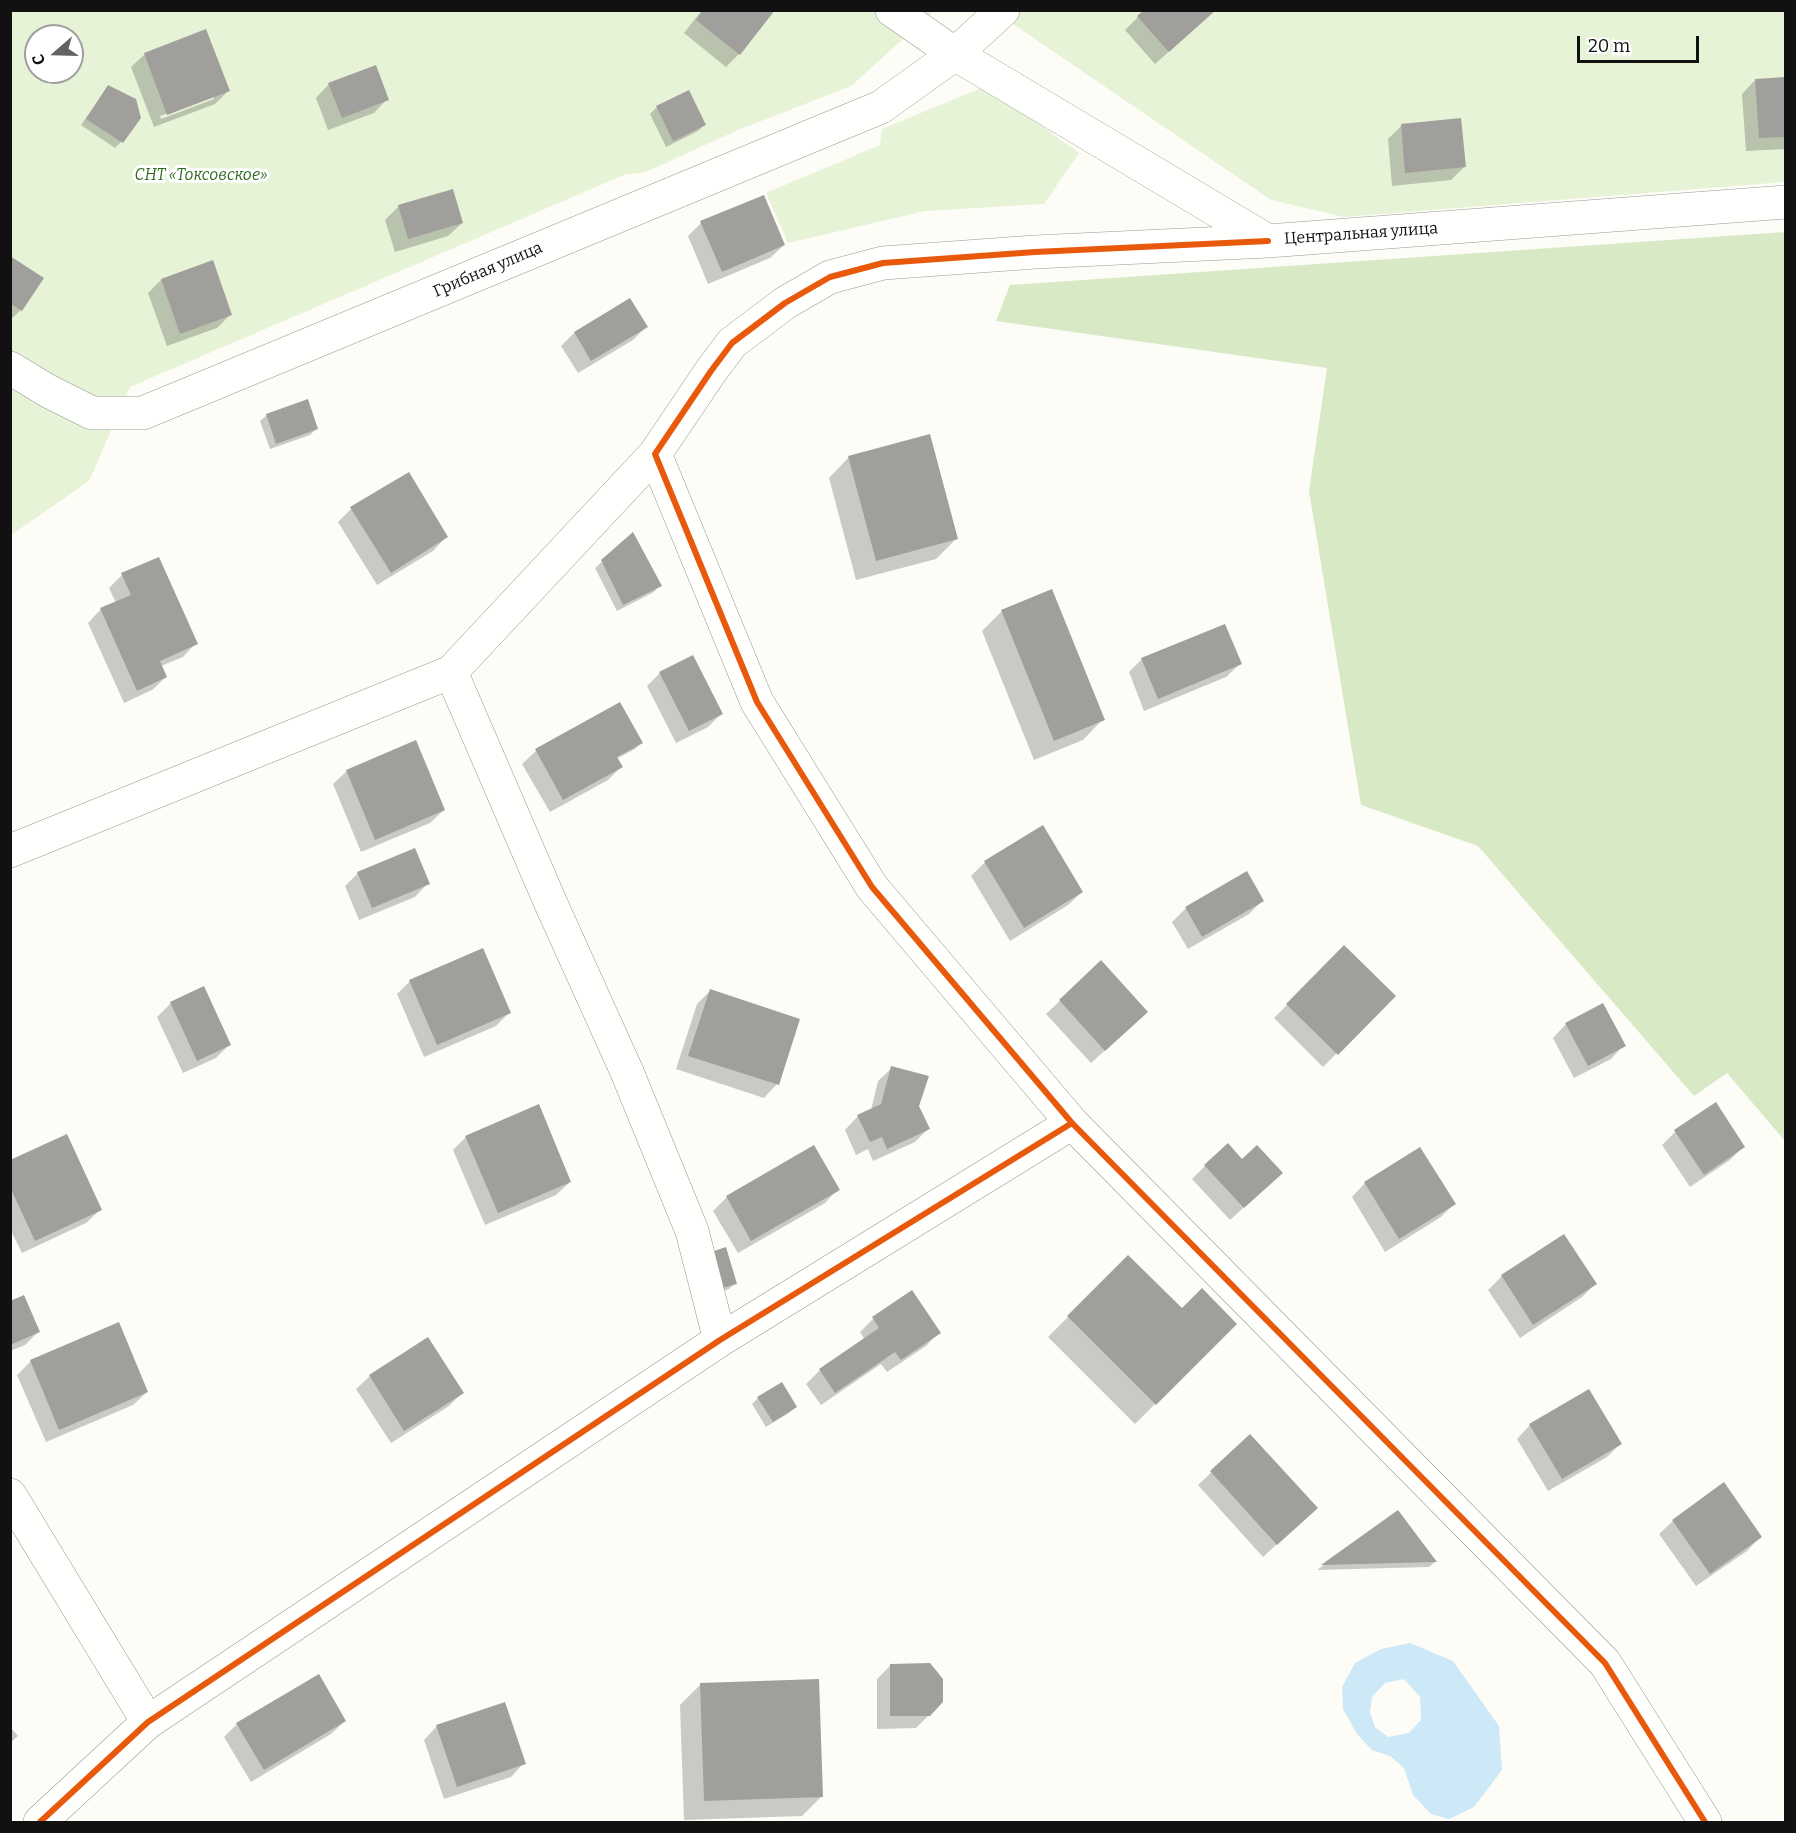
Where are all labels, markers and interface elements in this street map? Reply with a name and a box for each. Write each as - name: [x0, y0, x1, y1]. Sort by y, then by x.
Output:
- north arrow: [24, 24, 84, 84]
- scale bar: [1580, 24, 1702, 62]
- text: 20 m: [1588, 35, 1630, 57]
- text: С: [28, 52, 49, 68]
- park label: СНТ «Токсовское»: [135, 166, 267, 186]
- street label: Центральная улица: [1283, 219, 1439, 249]
- street label: Грибная улица: [431, 238, 545, 302]

